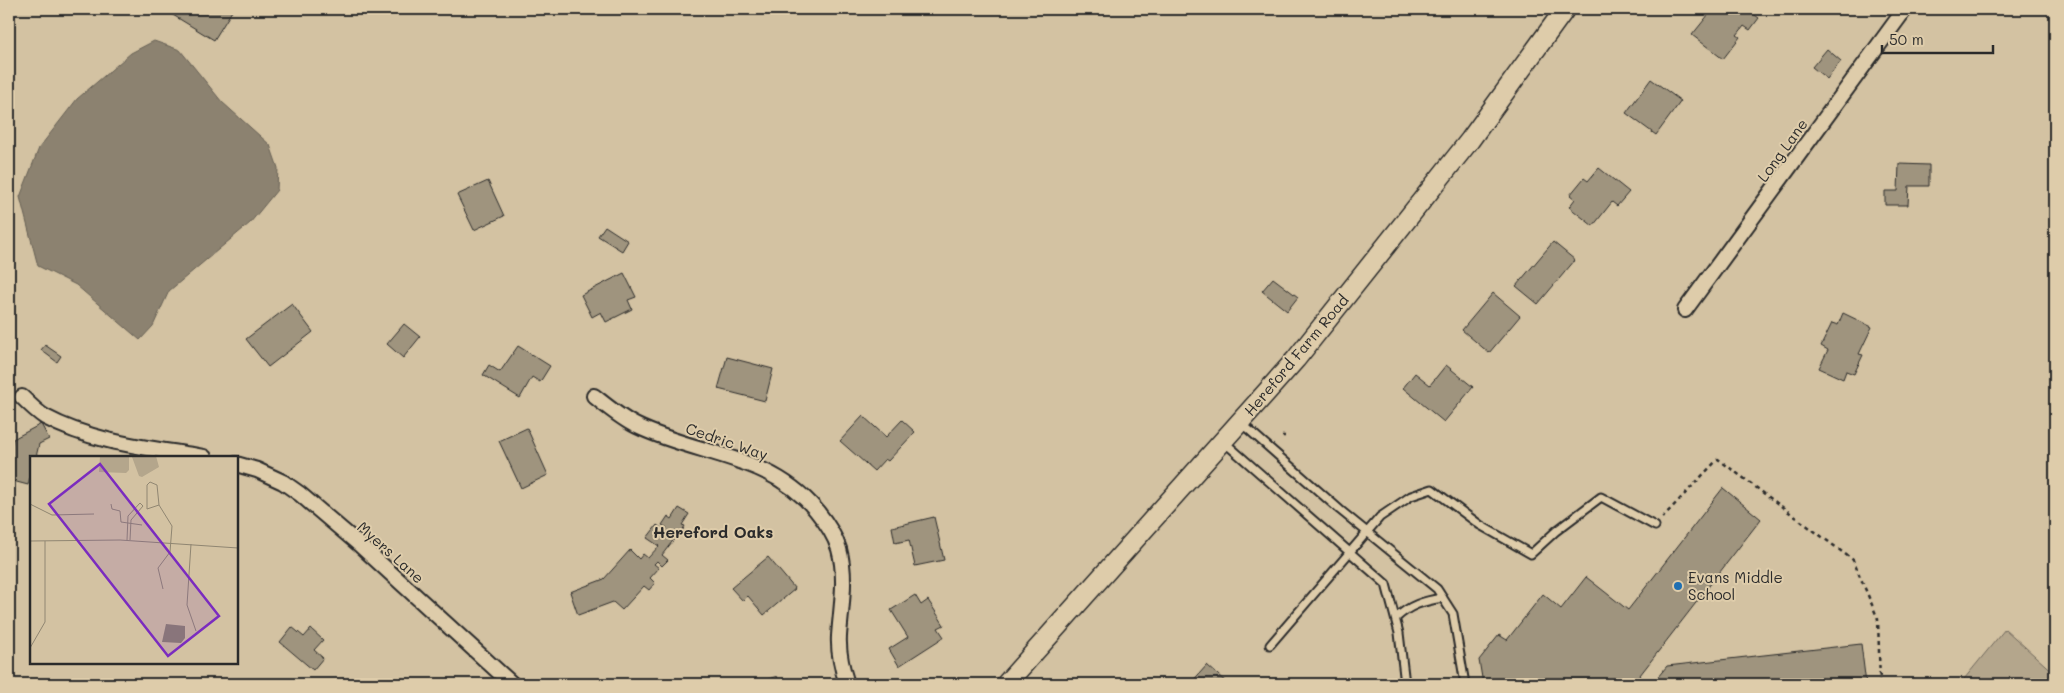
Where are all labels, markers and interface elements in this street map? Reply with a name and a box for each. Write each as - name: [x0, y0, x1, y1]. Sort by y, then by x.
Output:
- scale bar: [1882, 22, 1993, 54]
- text: 50 m: [1889, 29, 1924, 49]
- street label: Long Lane: [1752, 114, 1812, 186]
- street label: Hereford Farm Road: [1239, 290, 1353, 420]
- street label: Cedric Way: [683, 418, 771, 464]
- inset map: [30, 456, 238, 663]
- street label: Myers Lane: [353, 517, 429, 587]
- district label: Hereford Oaks: [653, 521, 773, 542]
- place label: Evans Middle School: [1688, 567, 1783, 604]
- marker: Evans Middle School: [1672, 580, 1684, 592]

